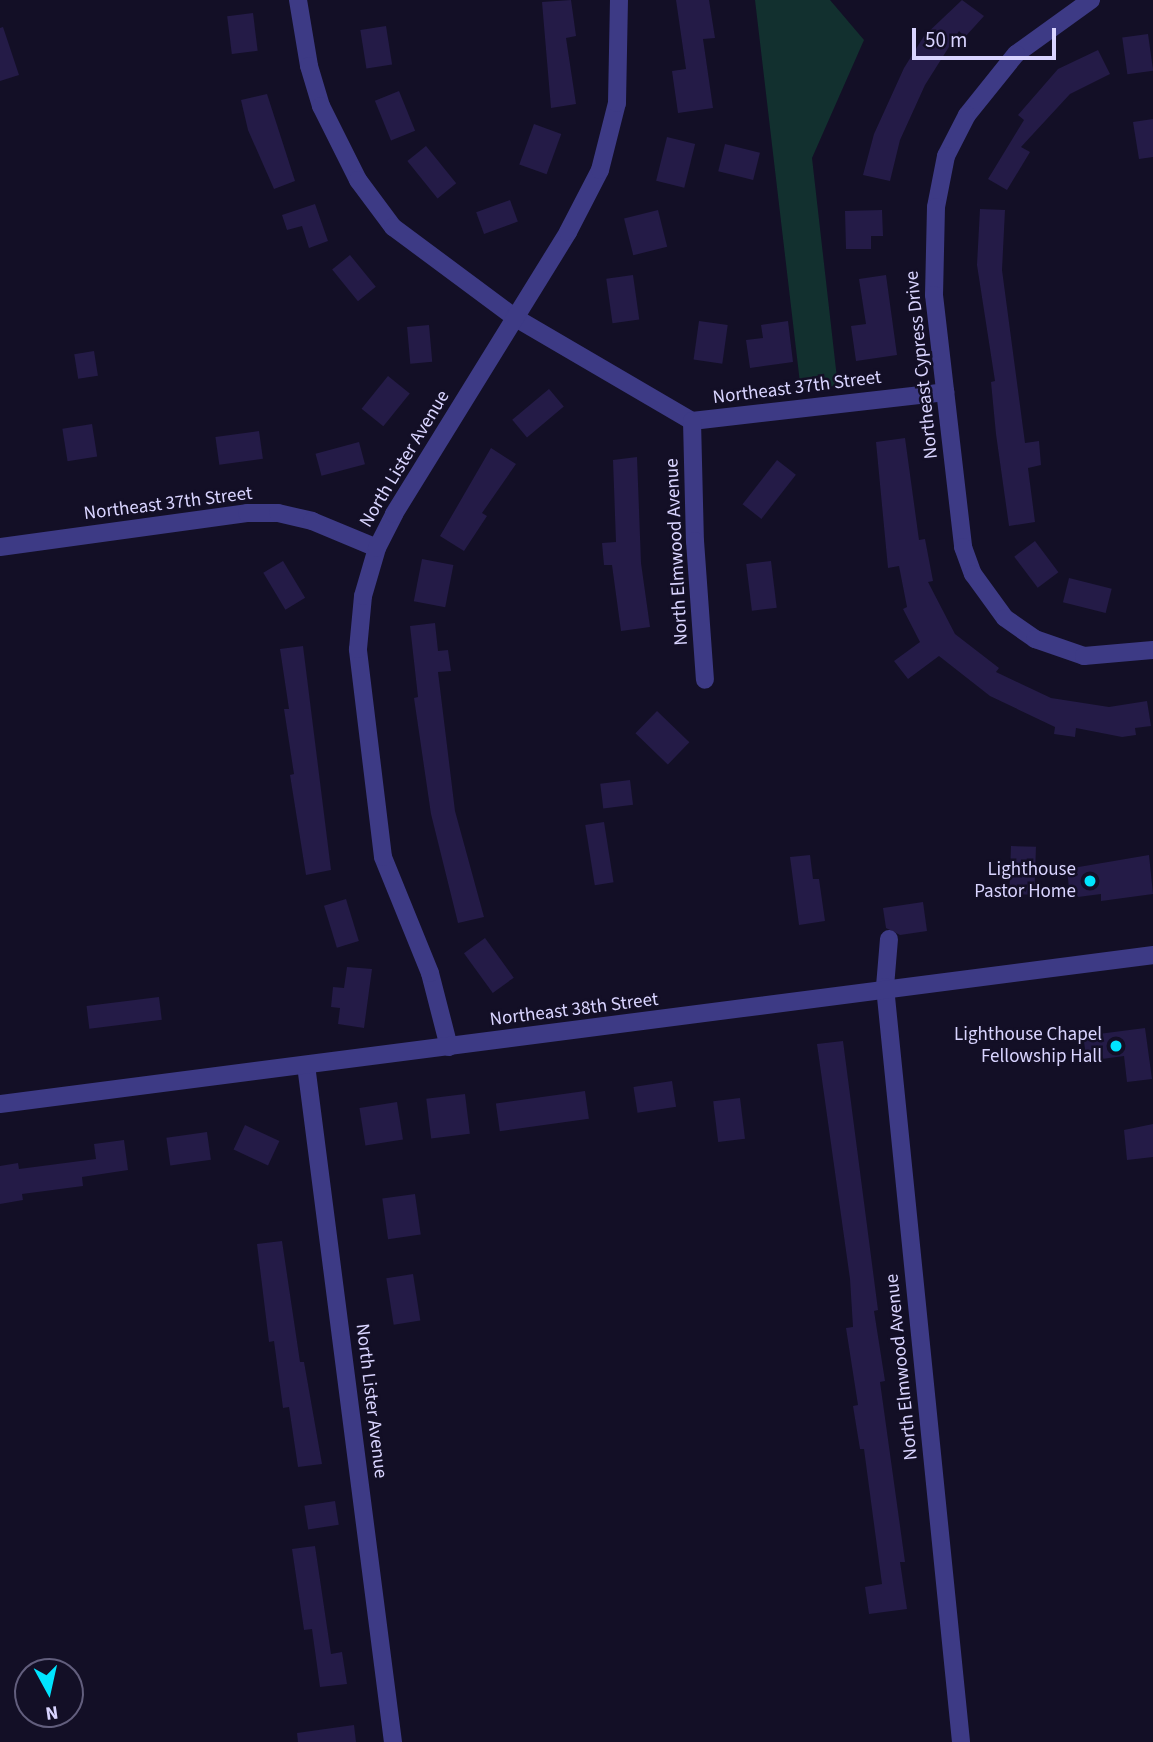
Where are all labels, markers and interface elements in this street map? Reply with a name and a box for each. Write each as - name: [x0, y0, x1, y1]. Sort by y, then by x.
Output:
- scale bar: [915, 14, 1058, 58]
- text: 50 m: [925, 25, 967, 55]
- street label: Northeast Cypress Drive: [901, 270, 943, 460]
- street label: Northeast 37th Street: [711, 366, 883, 410]
- street label: North Lister Avenue: [355, 386, 455, 532]
- street label: North Elmwood Avenue: [661, 458, 693, 646]
- street label: Northeast 37th Street: [82, 482, 254, 526]
- place label: Lighthouse Pastor Home: [974, 859, 1076, 903]
- marker: Lighthouse Pastor Home: [1082, 873, 1098, 889]
- street label: Northeast 38th Street: [488, 988, 660, 1032]
- place label: Lighthouse Chapel Fellowship Hall: [954, 1024, 1102, 1068]
- marker: Lighthouse Chapel Fellowship Hall: [1108, 1038, 1124, 1054]
- street label: North Elmwood Avenue: [881, 1273, 923, 1461]
- street label: North Lister Avenue: [350, 1322, 392, 1480]
- north arrow: [14, 1658, 84, 1728]
- text: N: [44, 1698, 60, 1727]

